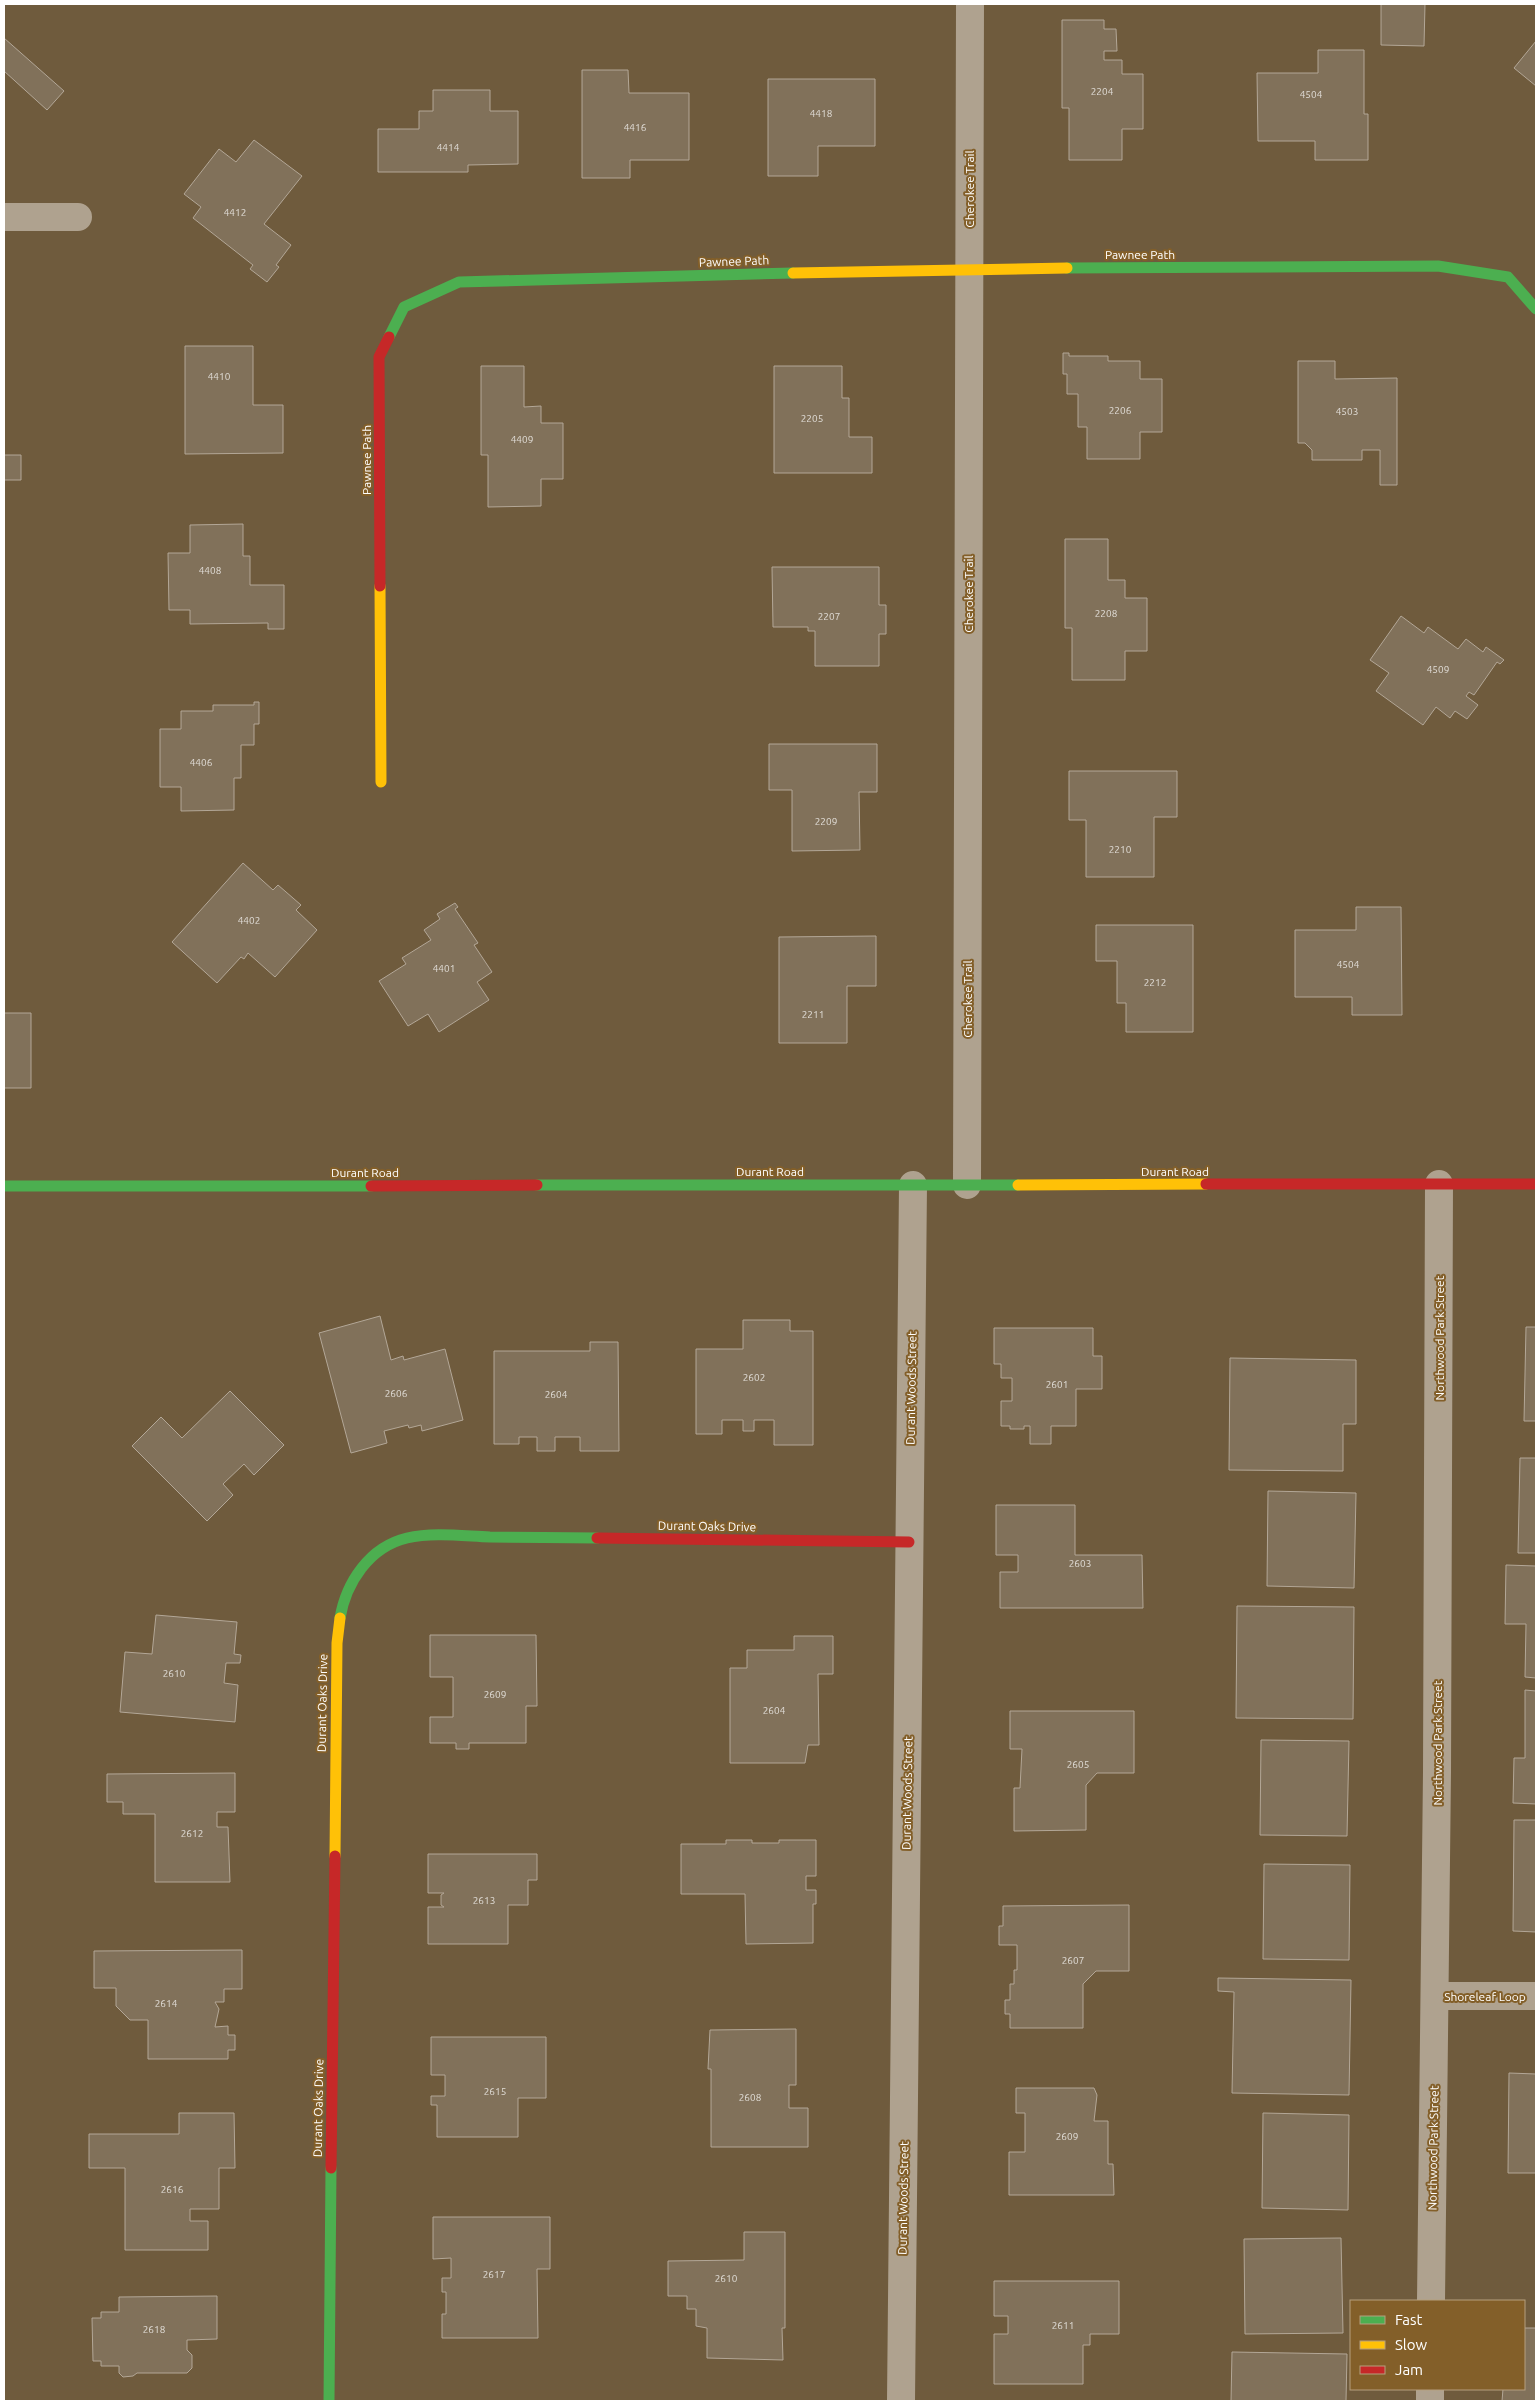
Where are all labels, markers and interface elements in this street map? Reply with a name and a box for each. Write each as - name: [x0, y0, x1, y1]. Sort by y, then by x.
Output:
- house number: 2204: [1091, 86, 1114, 97]
- house number: 4504: [1300, 89, 1323, 100]
- house number: 4418: [810, 108, 833, 119]
- house number: 4416: [624, 122, 647, 133]
- house number: 4414: [437, 142, 460, 153]
- street label: Cherokee Trail: [963, 150, 976, 228]
- house number: 4412: [224, 207, 246, 218]
- street label: Pawnee Path: [1105, 248, 1175, 261]
- street label: Pawnee Path: [699, 253, 769, 269]
- house number: 4410: [208, 371, 231, 382]
- house number: 2206: [1109, 405, 1132, 416]
- house number: 4503: [1336, 406, 1358, 417]
- house number: 2205: [801, 413, 823, 424]
- street label: Pawnee Path: [360, 425, 373, 495]
- house number: 4409: [511, 434, 533, 445]
- street label: Cherokee Trail: [962, 555, 975, 633]
- house number: 4408: [199, 565, 222, 576]
- house number: 2208: [1095, 608, 1118, 619]
- house number: 2207: [818, 611, 840, 622]
- house number: 4509: [1427, 664, 1449, 675]
- house number: 4406: [190, 757, 213, 768]
- house number: 2209: [815, 816, 837, 827]
- house number: 2210: [1109, 844, 1132, 855]
- house number: 4402: [238, 915, 260, 926]
- house number: 4504: [1337, 959, 1360, 970]
- street label: Cherokee Trail: [961, 960, 974, 1038]
- house number: 4401: [433, 963, 455, 974]
- house number: 2212: [1144, 977, 1166, 988]
- house number: 2211: [802, 1009, 824, 1020]
- street label: Durant Road: [736, 1165, 804, 1178]
- street label: Durant Road: [1141, 1165, 1209, 1178]
- street label: Durant Road: [331, 1166, 399, 1179]
- street label: Northwood Park Street: [1433, 1275, 1446, 1400]
- street label: Durant Woods Street: [904, 1331, 918, 1445]
- house number: 2602: [743, 1372, 765, 1383]
- house number: 2601: [1046, 1379, 1068, 1390]
- house number: 2606: [385, 1388, 408, 1399]
- house number: 2604: [545, 1389, 568, 1400]
- street label: Durant Oaks Drive: [658, 1519, 756, 1533]
- house number: 2603: [1069, 1558, 1091, 1569]
- street label: Durant Oaks Drive: [315, 1654, 329, 1752]
- house number: 2610: [163, 1668, 186, 1679]
- street label: Northwood Park Street: [1431, 1680, 1444, 1805]
- house number: 2609: [484, 1689, 506, 1700]
- house number: 2604: [763, 1705, 786, 1716]
- street label: Durant Woods Street: [900, 1736, 914, 1850]
- house number: 2605: [1067, 1759, 1089, 1770]
- house number: 2612: [181, 1828, 203, 1839]
- house number: 2613: [473, 1895, 495, 1906]
- house number: 2607: [1062, 1955, 1084, 1966]
- street label: Shoreleaf Loop: [1444, 1990, 1526, 2003]
- house number: 2614: [155, 1998, 178, 2009]
- street label: Durant Oaks Drive: [311, 2059, 325, 2157]
- street label: Northwood Park Street: [1425, 2085, 1441, 2211]
- house number: 2615: [484, 2086, 506, 2097]
- house number: 2608: [739, 2092, 762, 2103]
- house number: 2609: [1056, 2131, 1078, 2142]
- street label: Durant Woods Street: [896, 2141, 910, 2255]
- house number: 2616: [161, 2184, 184, 2195]
- house number: 2617: [483, 2269, 505, 2280]
- house number: 2610: [715, 2273, 738, 2284]
- legend: [1350, 2300, 1525, 2390]
- text: Fast: [1395, 2311, 1423, 2328]
- house number: 2611: [1052, 2320, 1074, 2331]
- house number: 2618: [143, 2324, 166, 2335]
- text: Slow: [1395, 2336, 1428, 2353]
- text: Jam: [1395, 2361, 1423, 2378]

